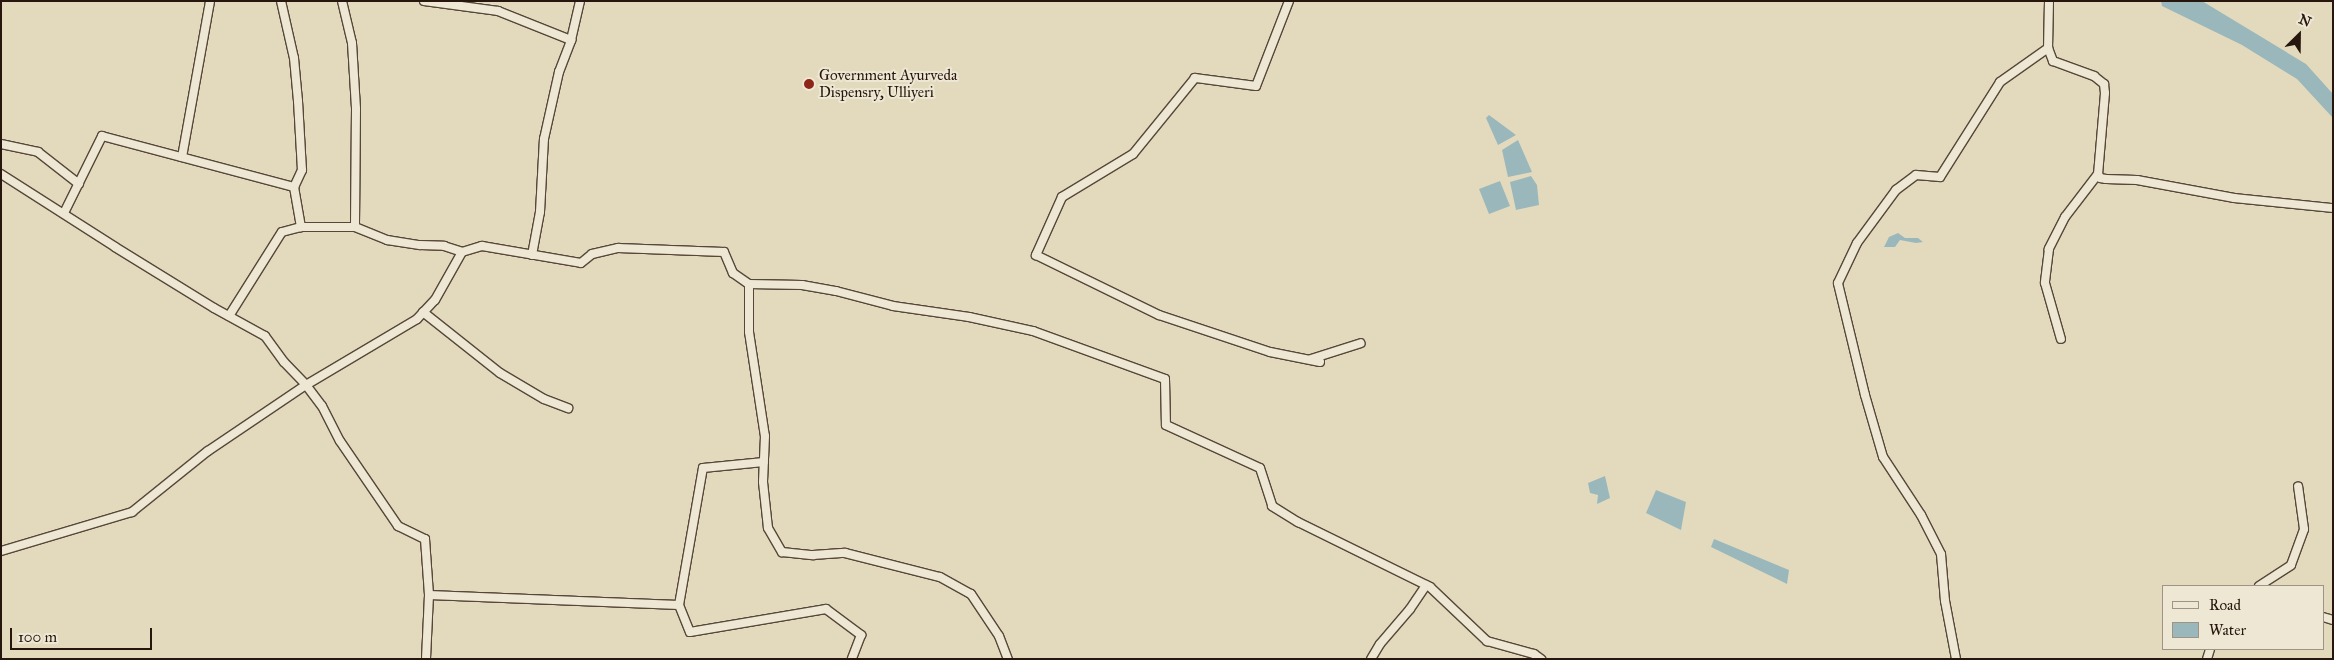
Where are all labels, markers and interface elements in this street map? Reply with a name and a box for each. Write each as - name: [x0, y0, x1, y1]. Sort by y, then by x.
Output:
- north arrow: [2274, 10, 2324, 60]
- text: N: [2296, 11, 2314, 31]
- place label: Government Ayurveda Dispensry, Ulliyeri: [819, 66, 957, 101]
- marker: Government Ayurveda Dispensry, Ulliyeri: [803, 78, 815, 90]
- legend: [2162, 585, 2324, 650]
- text: Road: [2209, 596, 2241, 614]
- scale bar: [12, 618, 155, 650]
- text: Water: [2209, 621, 2246, 639]
- text: 100 m: [18, 628, 57, 646]

